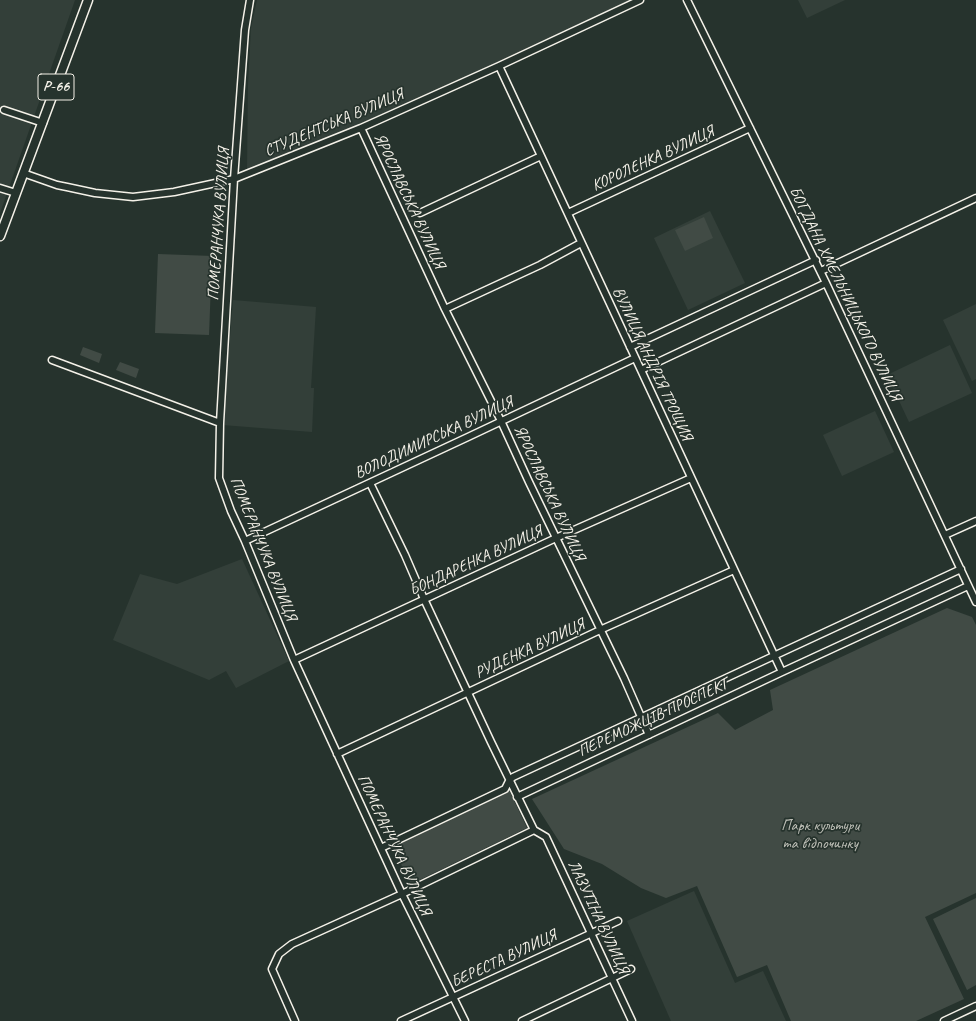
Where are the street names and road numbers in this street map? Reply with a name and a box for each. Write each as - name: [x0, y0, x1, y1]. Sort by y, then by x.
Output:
- road number: Р-66: [38, 74, 74, 100]
- street label: СТУДЕНТСЬКА ВУЛИЦЯ: [262, 85, 406, 161]
- street label: КОРОЛЕНКА ВУЛИЦЯ: [589, 122, 717, 196]
- street label: ЯРОСЛАВСЬКА ВУЛИЦЯ: [369, 130, 449, 272]
- street label: ПОМЕРАНЧУКА ВУЛИЦЯ: [204, 147, 234, 301]
- street label: БОГДАНА ХМЕЛЬНИЦЬКОГО ВУЛИЦЯ: [785, 184, 905, 404]
- street label: ВУЛИЦЯ АНДРІЯ ТРОЩИЯ: [608, 284, 696, 444]
- street label: ВОЛОДИМИРСЬКА ВУЛИЦЯ: [352, 393, 516, 483]
- street label: ЯРОСЛАВСЬКА ВУЛИЦЯ: [509, 422, 589, 564]
- street label: ПОМЕРАНЧУКА ВУЛИЦЯ: [225, 474, 301, 624]
- street label: БОНДАРЕНКА ВУЛИЦЯ: [407, 522, 545, 600]
- street label: РУДЕНКА ВУЛИЦЯ: [472, 615, 588, 683]
- street label: ПЕРЕМОЖЦІВ ПРОСПЕКТ: [575, 675, 731, 761]
- street label: ПОМЕРАНЧУКА ВУЛИЦЯ: [353, 772, 435, 918]
- street label: ЛАЗУТІНА ВУЛИЦЯ: [563, 857, 633, 977]
- street label: БЕРЕСТА ВУЛИЦЯ: [448, 926, 560, 992]

